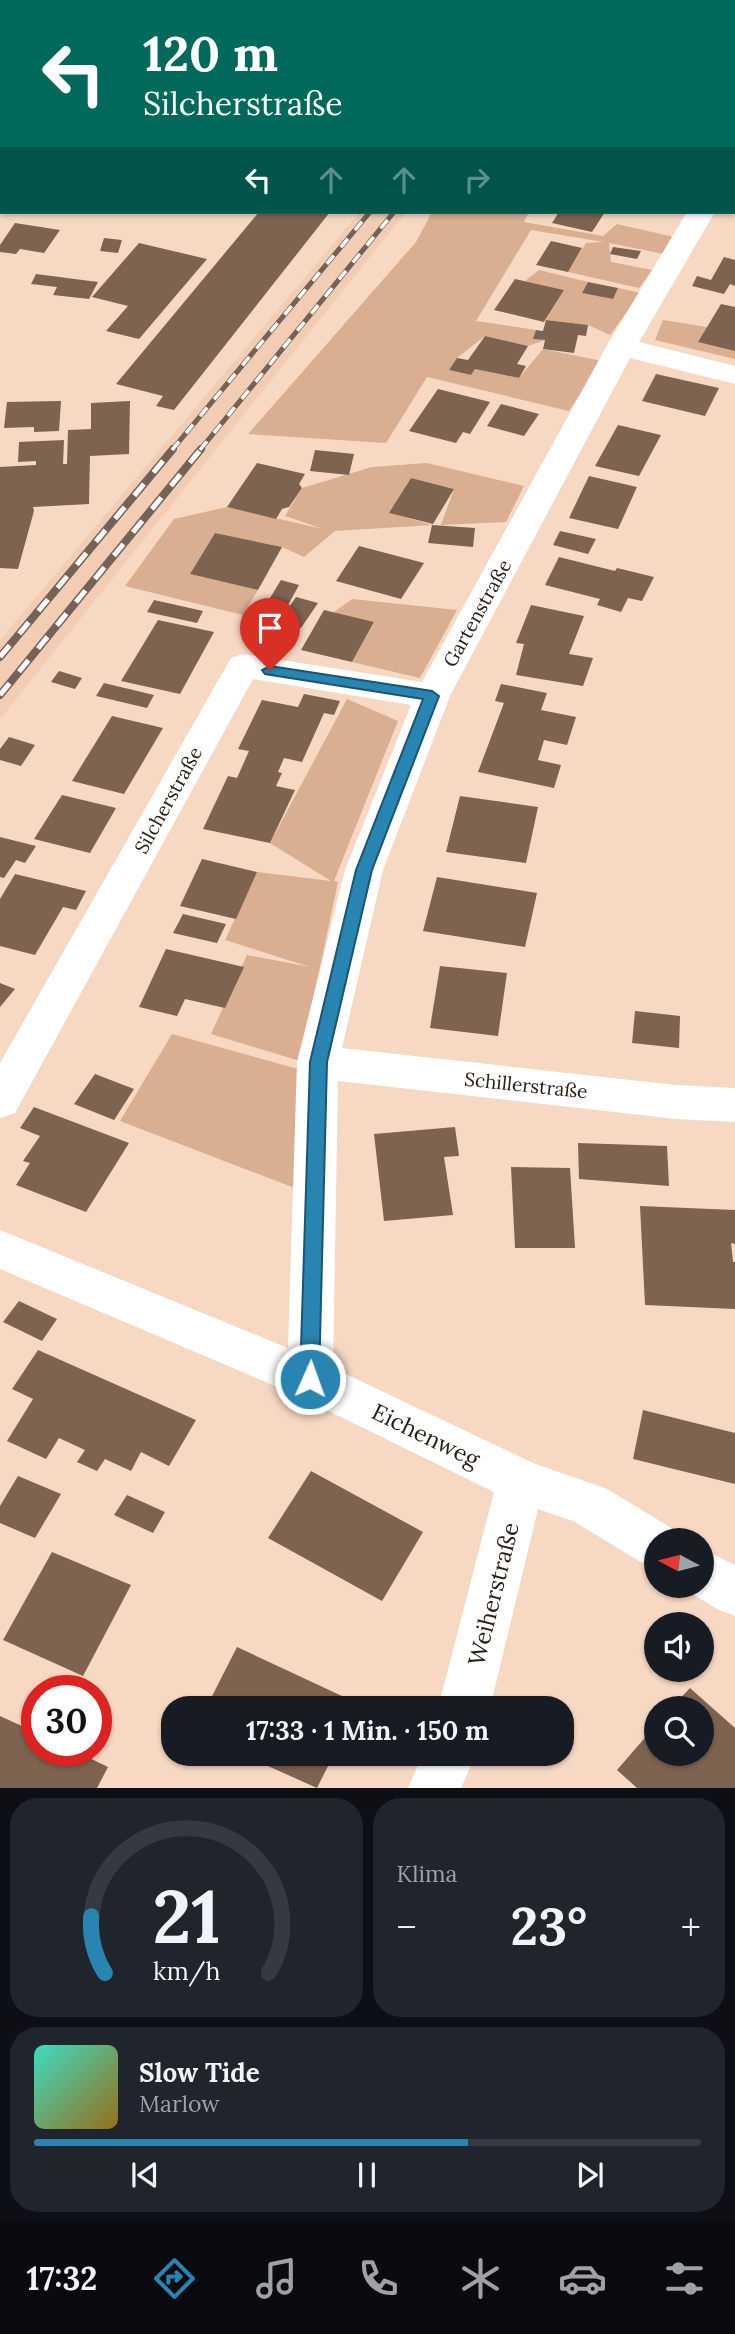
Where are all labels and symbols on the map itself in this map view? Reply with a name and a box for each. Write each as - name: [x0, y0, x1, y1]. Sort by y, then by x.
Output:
- street label: Gartenstraße: [438, 555, 516, 671]
- pin: [240, 598, 300, 670]
- street label: Silcherstraße: [129, 742, 207, 858]
- street label: Schillerstraße: [463, 1067, 589, 1103]
- position arrow: [273, 1342, 347, 1416]
- street label: Eichenweg: [367, 1397, 486, 1474]
- street label: Weiherstraße: [461, 1519, 525, 1669]
- north arrow: [644, 1528, 714, 1598]
- speed limit sign: 30: [21, 1675, 112, 1766]

